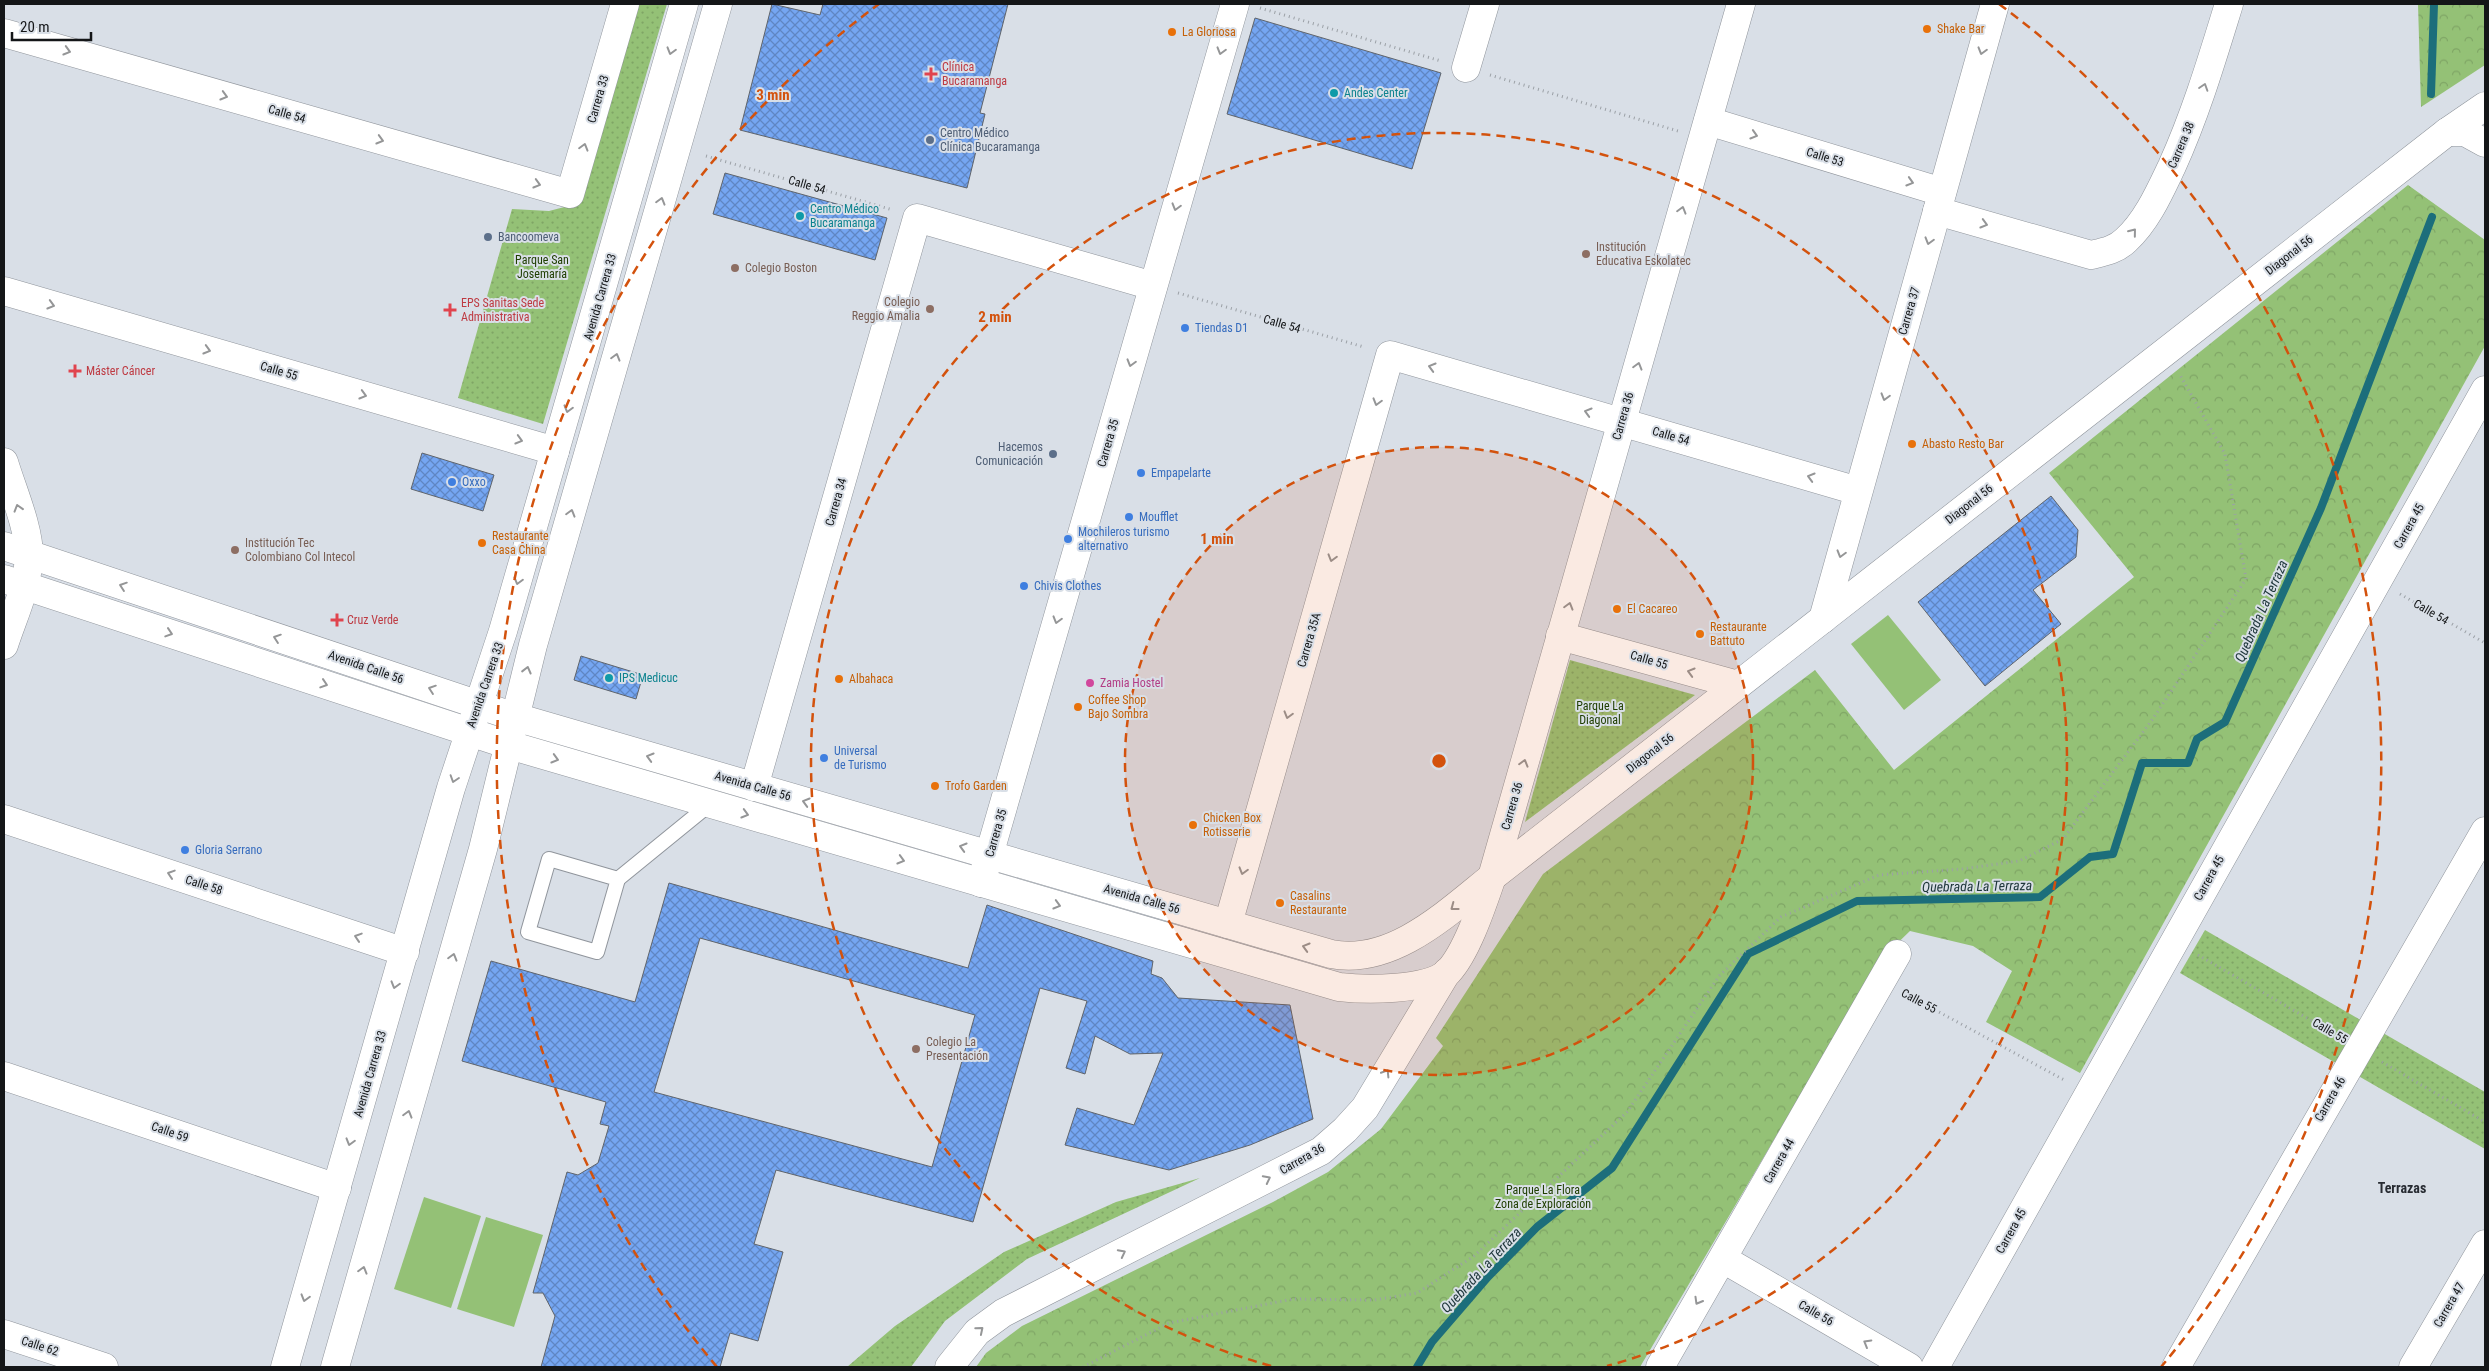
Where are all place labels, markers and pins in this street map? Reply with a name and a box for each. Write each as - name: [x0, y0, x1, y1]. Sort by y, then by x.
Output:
- place label: Shake Bar: [1937, 22, 1985, 36]
- marker: Shake Bar: [1921, 23, 1933, 35]
- place label: La Gloriosa: [1182, 25, 1236, 39]
- marker: La Gloriosa: [1166, 26, 1178, 38]
- place label: Clínica Bucaramanga: [942, 60, 1007, 88]
- marker: Clínica Bucaramanga: [924, 67, 938, 81]
- place label: Andes Center: [1344, 86, 1408, 100]
- marker: Andes Center: [1328, 87, 1340, 99]
- place label: Centro Médico Clínica Bucaramanga: [940, 126, 1040, 154]
- marker: Centro Médico Clínica Bucaramanga: [924, 134, 936, 146]
- place label: Centro Médico Bucaramanga: [810, 202, 879, 230]
- marker: Centro Médico Bucaramanga: [794, 210, 806, 222]
- place label: Bancoomeva: [498, 230, 559, 244]
- marker: Bancoomeva: [482, 231, 494, 243]
- place label: Institución Educativa Eskolatec: [1596, 240, 1691, 268]
- marker: Institución Educativa Eskolatec: [1580, 248, 1592, 260]
- place label: Colegio Boston: [745, 261, 817, 275]
- marker: Colegio Boston: [729, 262, 741, 274]
- place label: Colegio Reggio Amalia: [852, 295, 920, 323]
- place label: EPS Sanitas Sede Administrativa: [461, 296, 544, 324]
- marker: EPS Sanitas Sede Administrativa: [443, 303, 457, 317]
- marker: Colegio Reggio Amalia: [924, 303, 936, 315]
- place label: Tiendas D1: [1195, 321, 1248, 335]
- marker: Tiendas D1: [1179, 322, 1191, 334]
- marker: Máster Cáncer: [68, 364, 82, 378]
- place label: Máster Cáncer: [86, 364, 155, 378]
- place label: Abasto Resto Bar: [1922, 437, 2004, 451]
- marker: Abasto Resto Bar: [1906, 438, 1918, 450]
- place label: Hacemos Comunicación: [975, 440, 1043, 468]
- marker: Hacemos Comunicación: [1047, 448, 1059, 460]
- place label: Empapelarte: [1151, 466, 1211, 480]
- marker: Empapelarte: [1135, 467, 1147, 479]
- place label: Oxxo: [462, 475, 486, 489]
- marker: Oxxo: [446, 476, 458, 488]
- place label: Moufflet: [1139, 510, 1178, 524]
- marker: Moufflet: [1123, 511, 1135, 523]
- place label: Mochileros turismo alternativo: [1078, 525, 1170, 553]
- place label: Restaurante Casa China: [492, 529, 549, 557]
- marker: Mochileros turismo alternativo: [1062, 533, 1074, 545]
- place label: Institución Tec Colombiano Col Intecol: [245, 536, 355, 564]
- marker: Restaurante Casa China: [476, 537, 488, 549]
- marker: Institución Tec Colombiano Col Intecol: [229, 544, 241, 556]
- place label: Chivis Clothes: [1034, 579, 1102, 593]
- marker: Chivis Clothes: [1018, 580, 1030, 592]
- place label: El Cacareo: [1627, 602, 1678, 616]
- marker: El Cacareo: [1611, 603, 1623, 615]
- place label: Cruz Verde: [347, 613, 399, 627]
- marker: Cruz Verde: [331, 614, 343, 626]
- place label: Restaurante Battuto: [1710, 620, 1767, 648]
- marker: Restaurante Battuto: [1694, 628, 1706, 640]
- place label: IPS Medicuc: [619, 671, 678, 685]
- marker: IPS Medicuc: [603, 672, 615, 684]
- place label: Albahaca: [849, 672, 893, 686]
- marker: Albahaca: [833, 673, 845, 685]
- place label: Zamia Hostel: [1100, 676, 1163, 690]
- marker: Zamia Hostel: [1084, 677, 1096, 689]
- place label: Coffee Shop Bajo Sombra: [1088, 693, 1148, 721]
- marker: Coffee Shop Bajo Sombra: [1072, 701, 1084, 713]
- place label: Universal de Turismo: [834, 744, 887, 772]
- marker: Universal de Turismo: [818, 752, 830, 764]
- centre of rings: [1430, 752, 1448, 770]
- place label: Trofo Garden: [945, 779, 1007, 793]
- marker: Trofo Garden: [929, 780, 941, 792]
- place label: Chicken Box Rotisserie: [1203, 811, 1261, 839]
- marker: Chicken Box Rotisserie: [1187, 819, 1199, 831]
- place label: Gloria Serrano: [195, 843, 262, 857]
- marker: Gloria Serrano: [179, 844, 191, 856]
- place label: Casalins Restaurante: [1290, 889, 1347, 917]
- marker: Casalins Restaurante: [1274, 897, 1286, 909]
- place label: Colegio La Presentación: [926, 1035, 988, 1063]
- marker: Colegio La Presentación: [910, 1043, 922, 1055]

